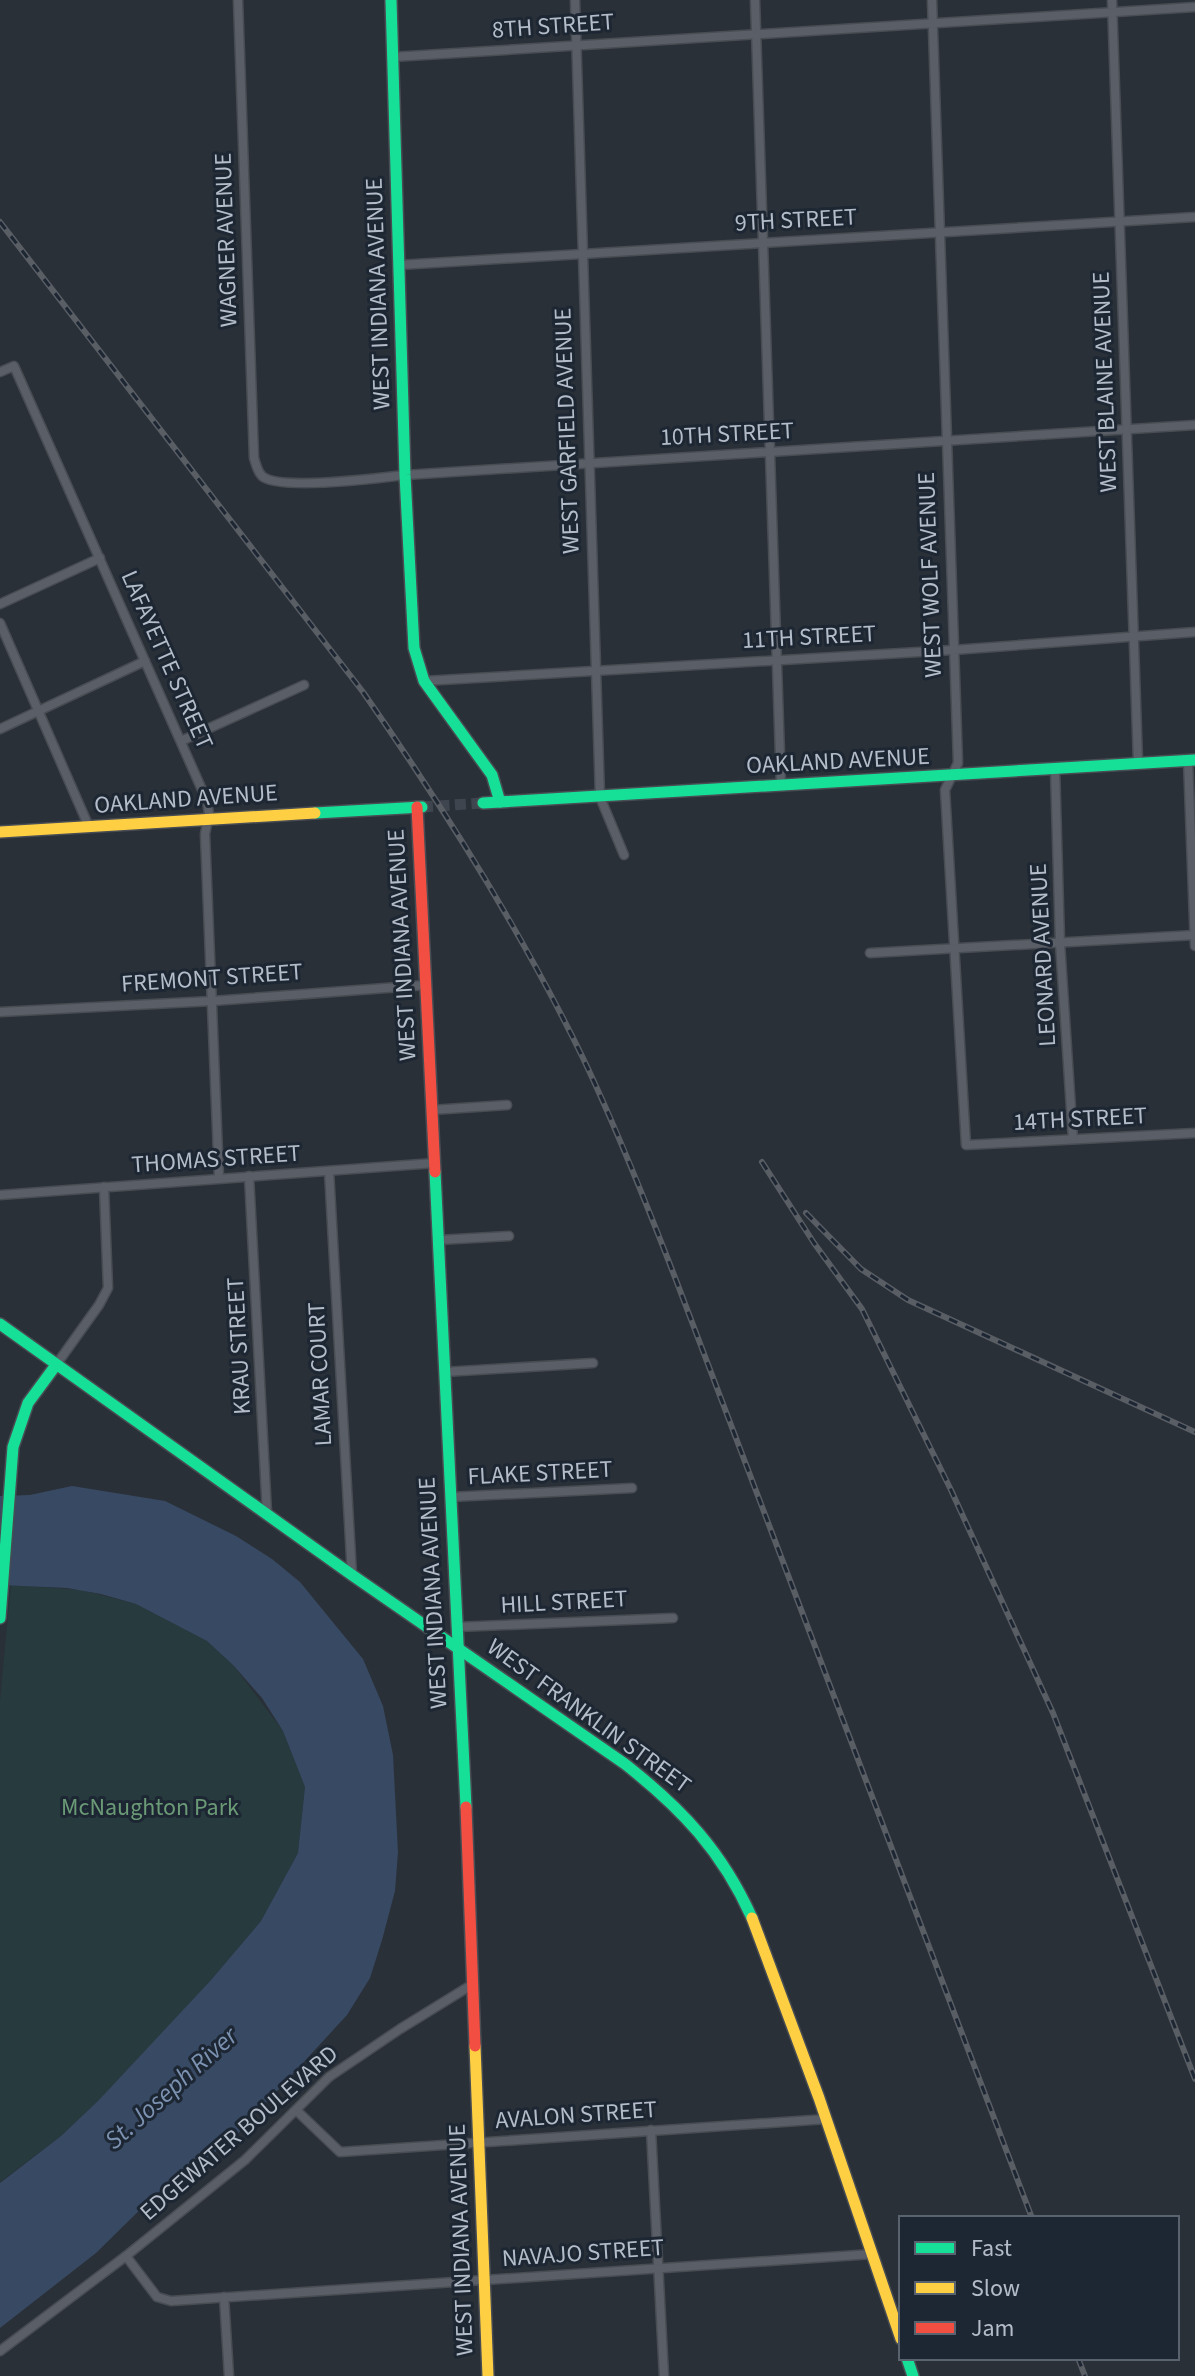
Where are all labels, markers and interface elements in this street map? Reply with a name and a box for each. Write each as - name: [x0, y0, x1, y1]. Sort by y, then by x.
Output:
- street label: 8TH STREET: [491, 4, 615, 48]
- street label: WAGNER AVENUE: [205, 152, 247, 328]
- street label: WEST INDIANA AVENUE: [356, 177, 400, 411]
- street label: 9TH STREET: [734, 199, 858, 241]
- street label: WEST BLAINE AVENUE: [1084, 271, 1126, 493]
- street label: WEST GARFIELD AVENUE: [545, 307, 589, 555]
- street label: 10TH STREET: [659, 413, 795, 455]
- street label: WEST WOLF AVENUE: [909, 472, 951, 678]
- street label: LAFAYETTE STREET: [112, 565, 222, 755]
- street label: 11TH STREET: [741, 616, 877, 658]
- street label: OAKLAND AVENUE: [745, 739, 931, 783]
- street label: OAKLAND AVENUE: [93, 775, 279, 823]
- street label: WEST INDIANA AVENUE: [378, 828, 426, 1062]
- street label: LEONARD AVENUE: [1021, 863, 1065, 1047]
- street label: FREMONT STREET: [120, 954, 304, 1002]
- street label: 14TH STREET: [1012, 1098, 1148, 1140]
- street label: THOMAS STREET: [130, 1136, 302, 1182]
- street label: KRAU STREET: [218, 1276, 260, 1416]
- street label: LAMAR COURT: [299, 1301, 341, 1447]
- street label: FLAKE STREET: [467, 1452, 613, 1494]
- street label: WEST INDIANA AVENUE: [409, 1476, 457, 1710]
- street label: HILL STREET: [500, 1581, 629, 1623]
- street label: WEST FRANKLIN STREET: [480, 1630, 698, 1802]
- park label: McNaughton Park: [61, 1790, 239, 1825]
- water label: St. Joseph River: [96, 2017, 247, 2158]
- street label: EDGEWATER BOULEVARD: [132, 2037, 346, 2229]
- street label: AVALON STREET: [494, 2092, 658, 2138]
- street label: WEST INDIANA AVENUE: [439, 2123, 483, 2357]
- legend: [899, 2216, 1179, 2360]
- street label: NAVAJO STREET: [501, 2230, 665, 2276]
- text: Fast: [971, 2231, 1012, 2266]
- text: Slow: [971, 2271, 1020, 2306]
- text: Jam: [971, 2311, 1015, 2346]

